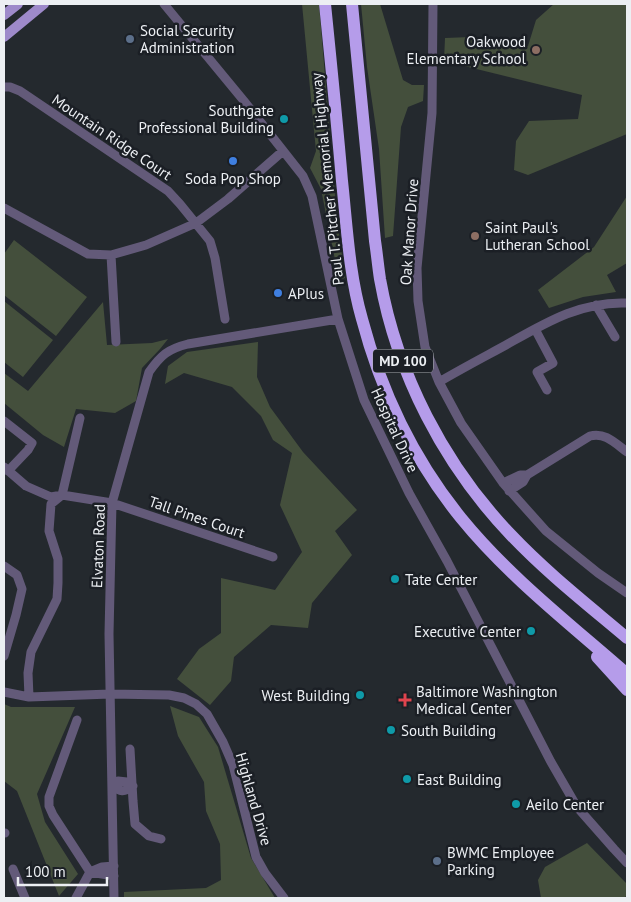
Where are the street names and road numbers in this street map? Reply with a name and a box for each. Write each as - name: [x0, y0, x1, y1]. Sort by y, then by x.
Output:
- street label: Paul T. Pitcher Memorial Highway: [306, 72, 348, 286]
- street label: Mountain Ridge Court: [48, 90, 176, 184]
- street label: Oak Manor Drive: [396, 178, 422, 286]
- road number: MD 100: [373, 350, 433, 372]
- street label: Hospital Drive: [367, 385, 423, 475]
- street label: Tall Pines Court: [146, 492, 248, 542]
- street label: Elvaton Road: [87, 504, 109, 588]
- street label: Highland Drive: [232, 750, 276, 848]

